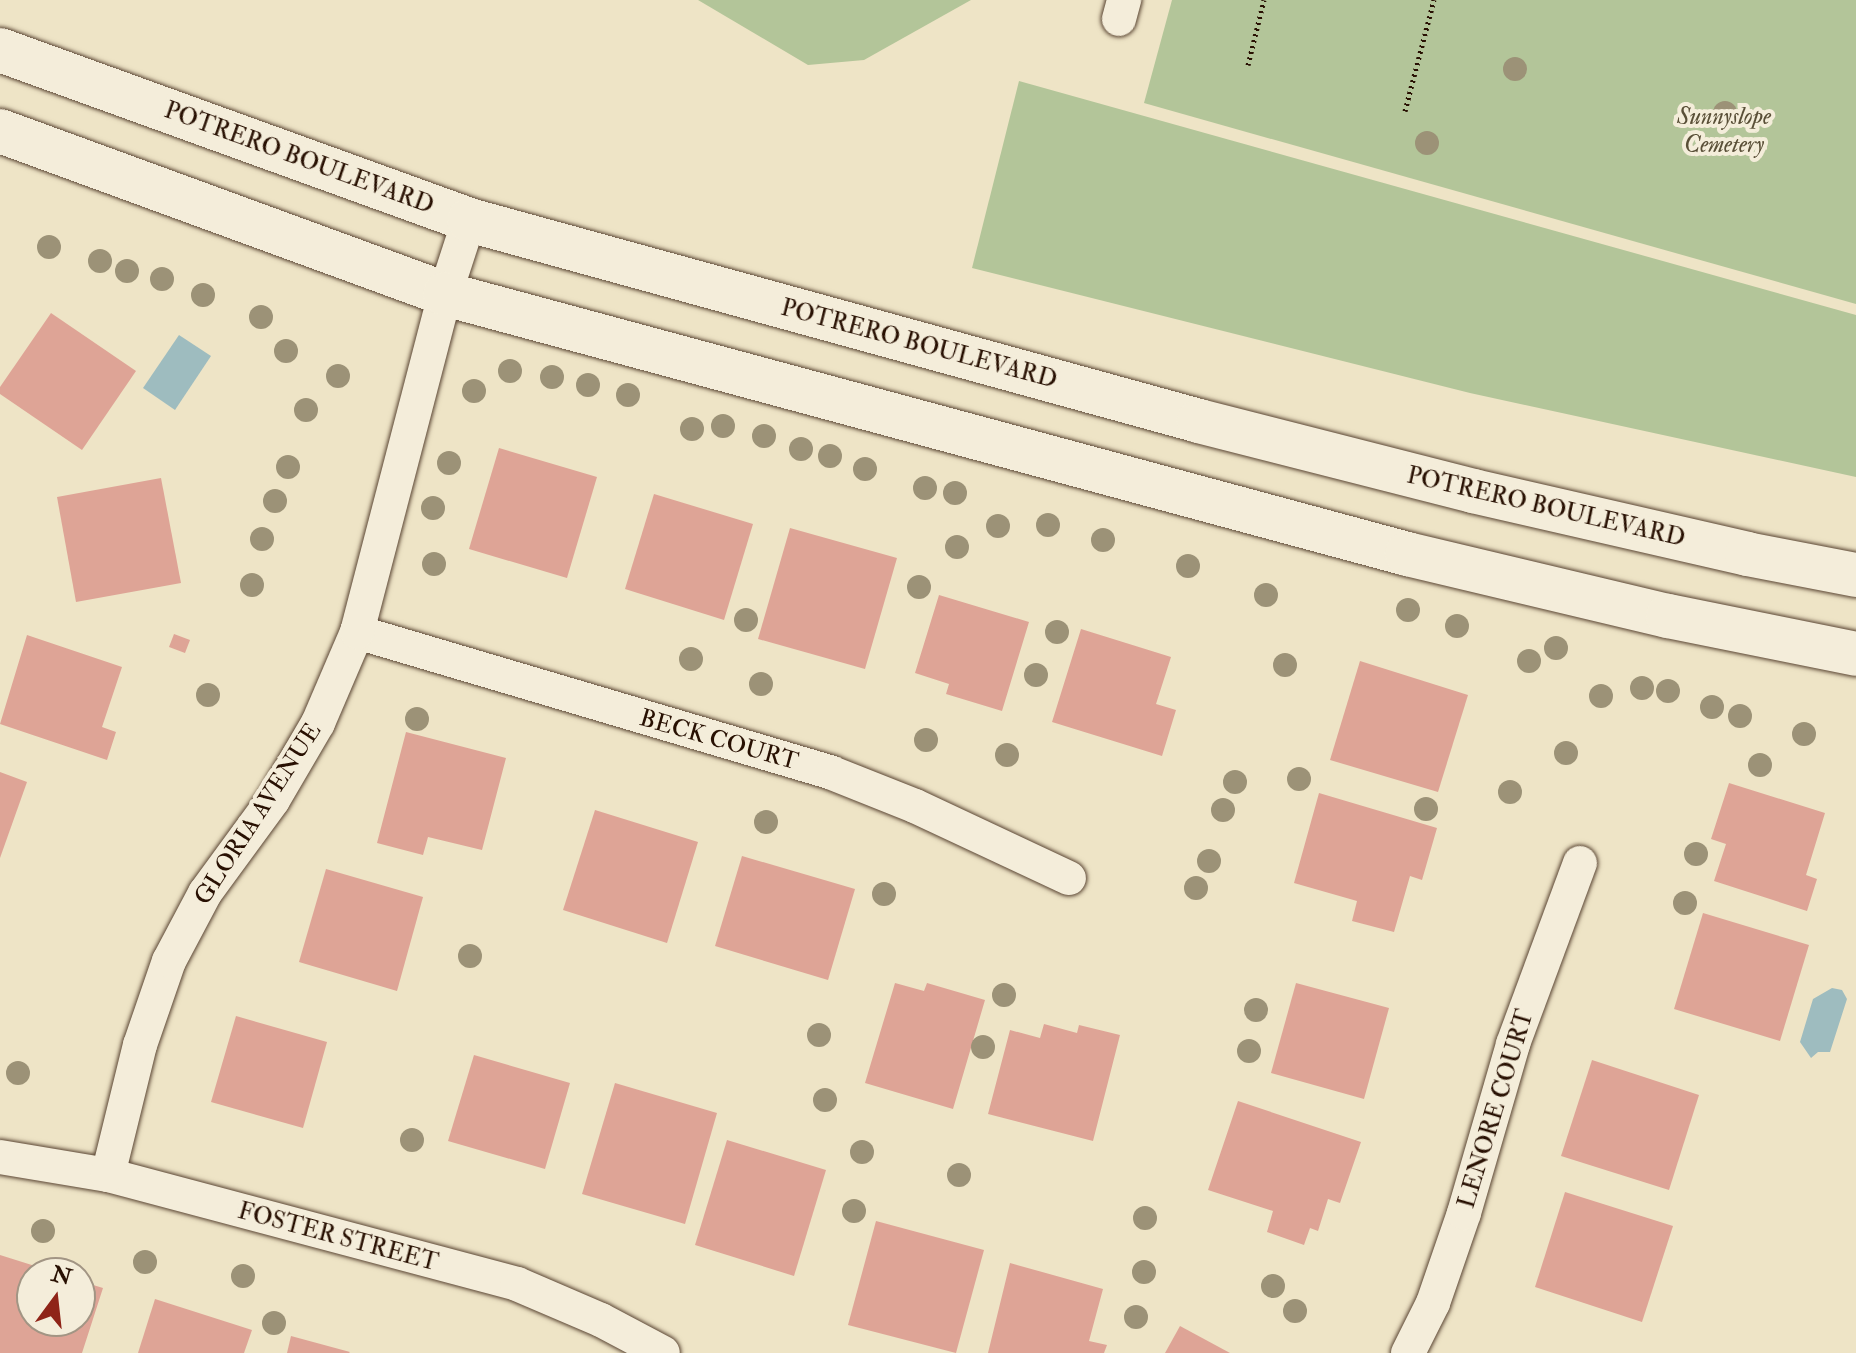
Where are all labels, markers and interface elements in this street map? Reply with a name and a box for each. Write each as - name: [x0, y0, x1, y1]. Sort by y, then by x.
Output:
- street label: POTRERO BOULEVARD: [160, 96, 438, 220]
- park label: Sunnyslope Cemetery: [1677, 103, 1771, 159]
- street label: POTRERO BOULEVARD: [778, 293, 1060, 395]
- street label: POTRERO BOULEVARD: [1404, 461, 1688, 553]
- street label: BECK COURT: [636, 704, 802, 776]
- street label: GLORIA AVENUE: [188, 718, 328, 910]
- street label: LENORE COURT: [1452, 1006, 1540, 1212]
- street label: FOSTER STREET: [235, 1196, 441, 1278]
- north arrow: [16, 1257, 96, 1337]
- text: N: [49, 1260, 75, 1292]

